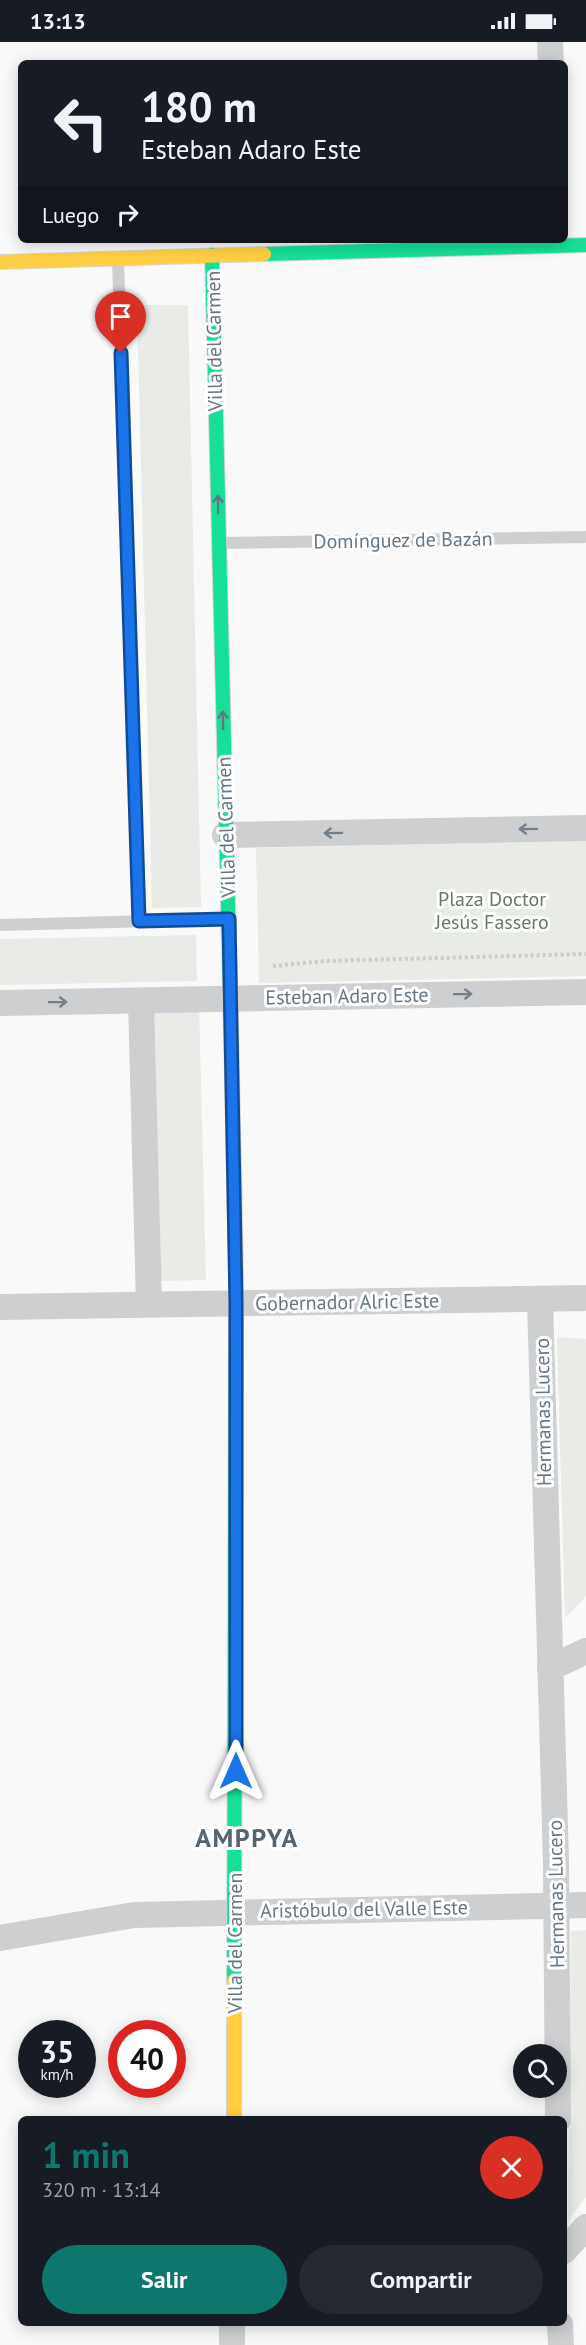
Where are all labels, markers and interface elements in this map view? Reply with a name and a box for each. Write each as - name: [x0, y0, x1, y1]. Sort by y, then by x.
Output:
- text: 13:13: [30, 7, 86, 35]
- text: 180 m: [141, 79, 257, 134]
- icon: left: [42, 84, 120, 162]
- text: Esteban Adaro Este: [141, 132, 361, 166]
- icon: right: [111, 198, 144, 231]
- text: Luego: [42, 201, 99, 229]
- street label: Villa del Carmen: [200, 270, 228, 413]
- pin: [95, 291, 146, 353]
- icon: arrive: [104, 300, 137, 333]
- one-way arrow: [213, 494, 224, 514]
- street label: Domínguez de Bazán: [313, 525, 493, 555]
- one-way arrow: [217, 710, 229, 730]
- street label: Villa del Carmen: [211, 756, 241, 899]
- one-way arrow: [518, 823, 538, 835]
- one-way arrow: [323, 827, 343, 839]
- park label: Plaza Doctor Jesús Fassero: [434, 886, 549, 935]
- street label: Esteban Adaro Este: [265, 982, 429, 1010]
- one-way arrow: [453, 988, 473, 1000]
- one-way arrow: [48, 997, 68, 1008]
- street label: Gobernador Alric Este: [255, 1287, 439, 1317]
- street label: Hermanas Lucero: [529, 1338, 557, 1486]
- position arrow: [204, 1739, 268, 1803]
- street label: Hermanas Lucero: [542, 1820, 570, 1968]
- district label: AMPPYA: [195, 1821, 299, 1854]
- street label: Villa del Carmen: [222, 1873, 248, 2014]
- street label: Aristóbulo del Valle Este: [260, 1894, 468, 1924]
- speed limit sign: 40: [108, 2020, 186, 2098]
- text: 35: [40, 2032, 74, 2071]
- map controls: [513, 2044, 567, 2098]
- button: search: [513, 2044, 567, 2098]
- text: km/h: [41, 2065, 73, 2084]
- text: 1 min: [42, 2131, 130, 2178]
- button: close: [480, 2136, 543, 2199]
- text: 320 m · 13:14: [42, 2177, 160, 2203]
- button: Salir: [42, 2245, 287, 2314]
- button: Compartir: [299, 2245, 543, 2314]

